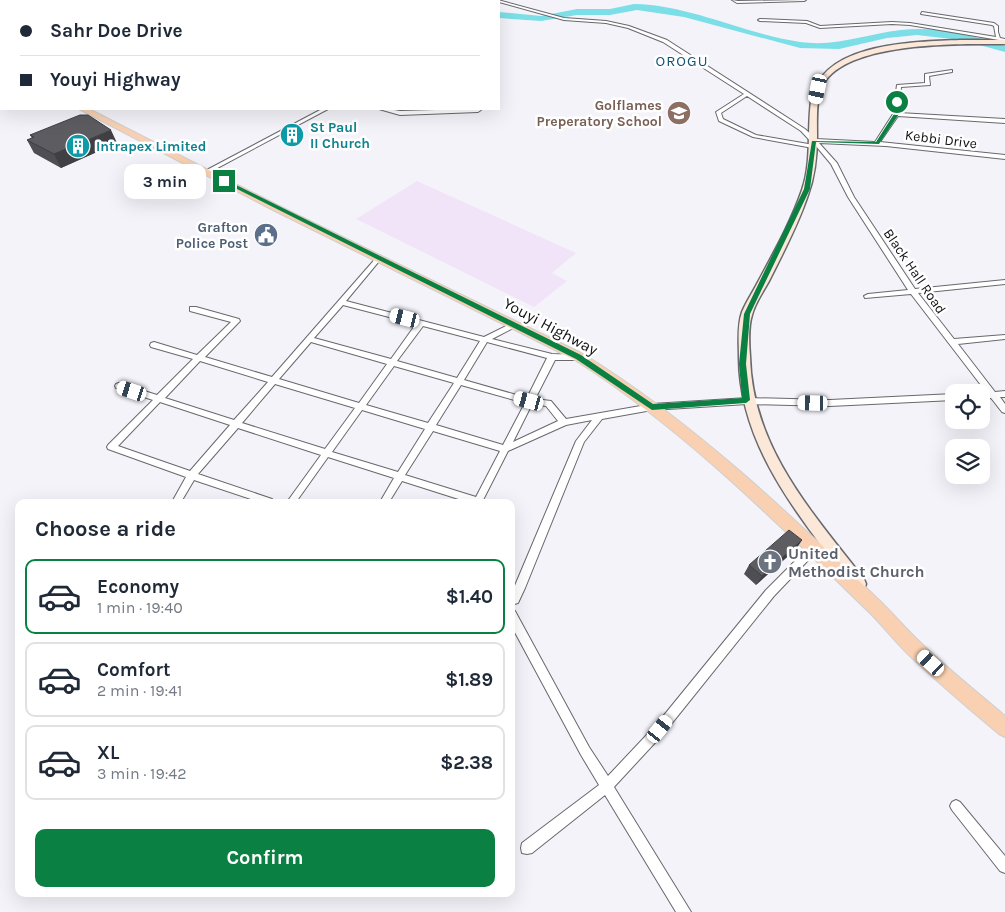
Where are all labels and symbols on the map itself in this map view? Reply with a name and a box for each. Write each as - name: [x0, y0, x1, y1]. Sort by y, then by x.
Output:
- district label: OROGU: [655, 52, 709, 70]
- car: [807, 73, 828, 105]
- route start: [886, 91, 908, 113]
- place label: Golflames Preperatory School: [537, 97, 662, 130]
- school or university icon: Golflames Preperatory School: [666, 100, 692, 126]
- place label: St Paul II Church: [310, 119, 370, 152]
- building icon: St Paul II Church: [279, 122, 305, 148]
- street label: Kebbi Drive: [904, 127, 978, 152]
- building icon: Intrapex Limited: [65, 133, 91, 159]
- place label: Intrapex Limited: [96, 138, 206, 155]
- callout: 3 min: [124, 164, 206, 198]
- route end: [213, 170, 235, 192]
- place label: Grafton Police Post: [176, 219, 248, 252]
- public building icon: Grafton Police Post: [253, 222, 279, 248]
- street label: Black Hall Road: [880, 225, 949, 317]
- street label: Youyi Highway: [500, 294, 602, 360]
- car: [388, 307, 421, 329]
- car: [115, 379, 148, 403]
- car: [512, 390, 545, 412]
- car: [797, 395, 828, 411]
- place label: United Methodist Church: [788, 544, 925, 581]
- church icon: United Methodist Church: [757, 549, 783, 575]
- car: [914, 647, 947, 679]
- car: [644, 713, 675, 745]

